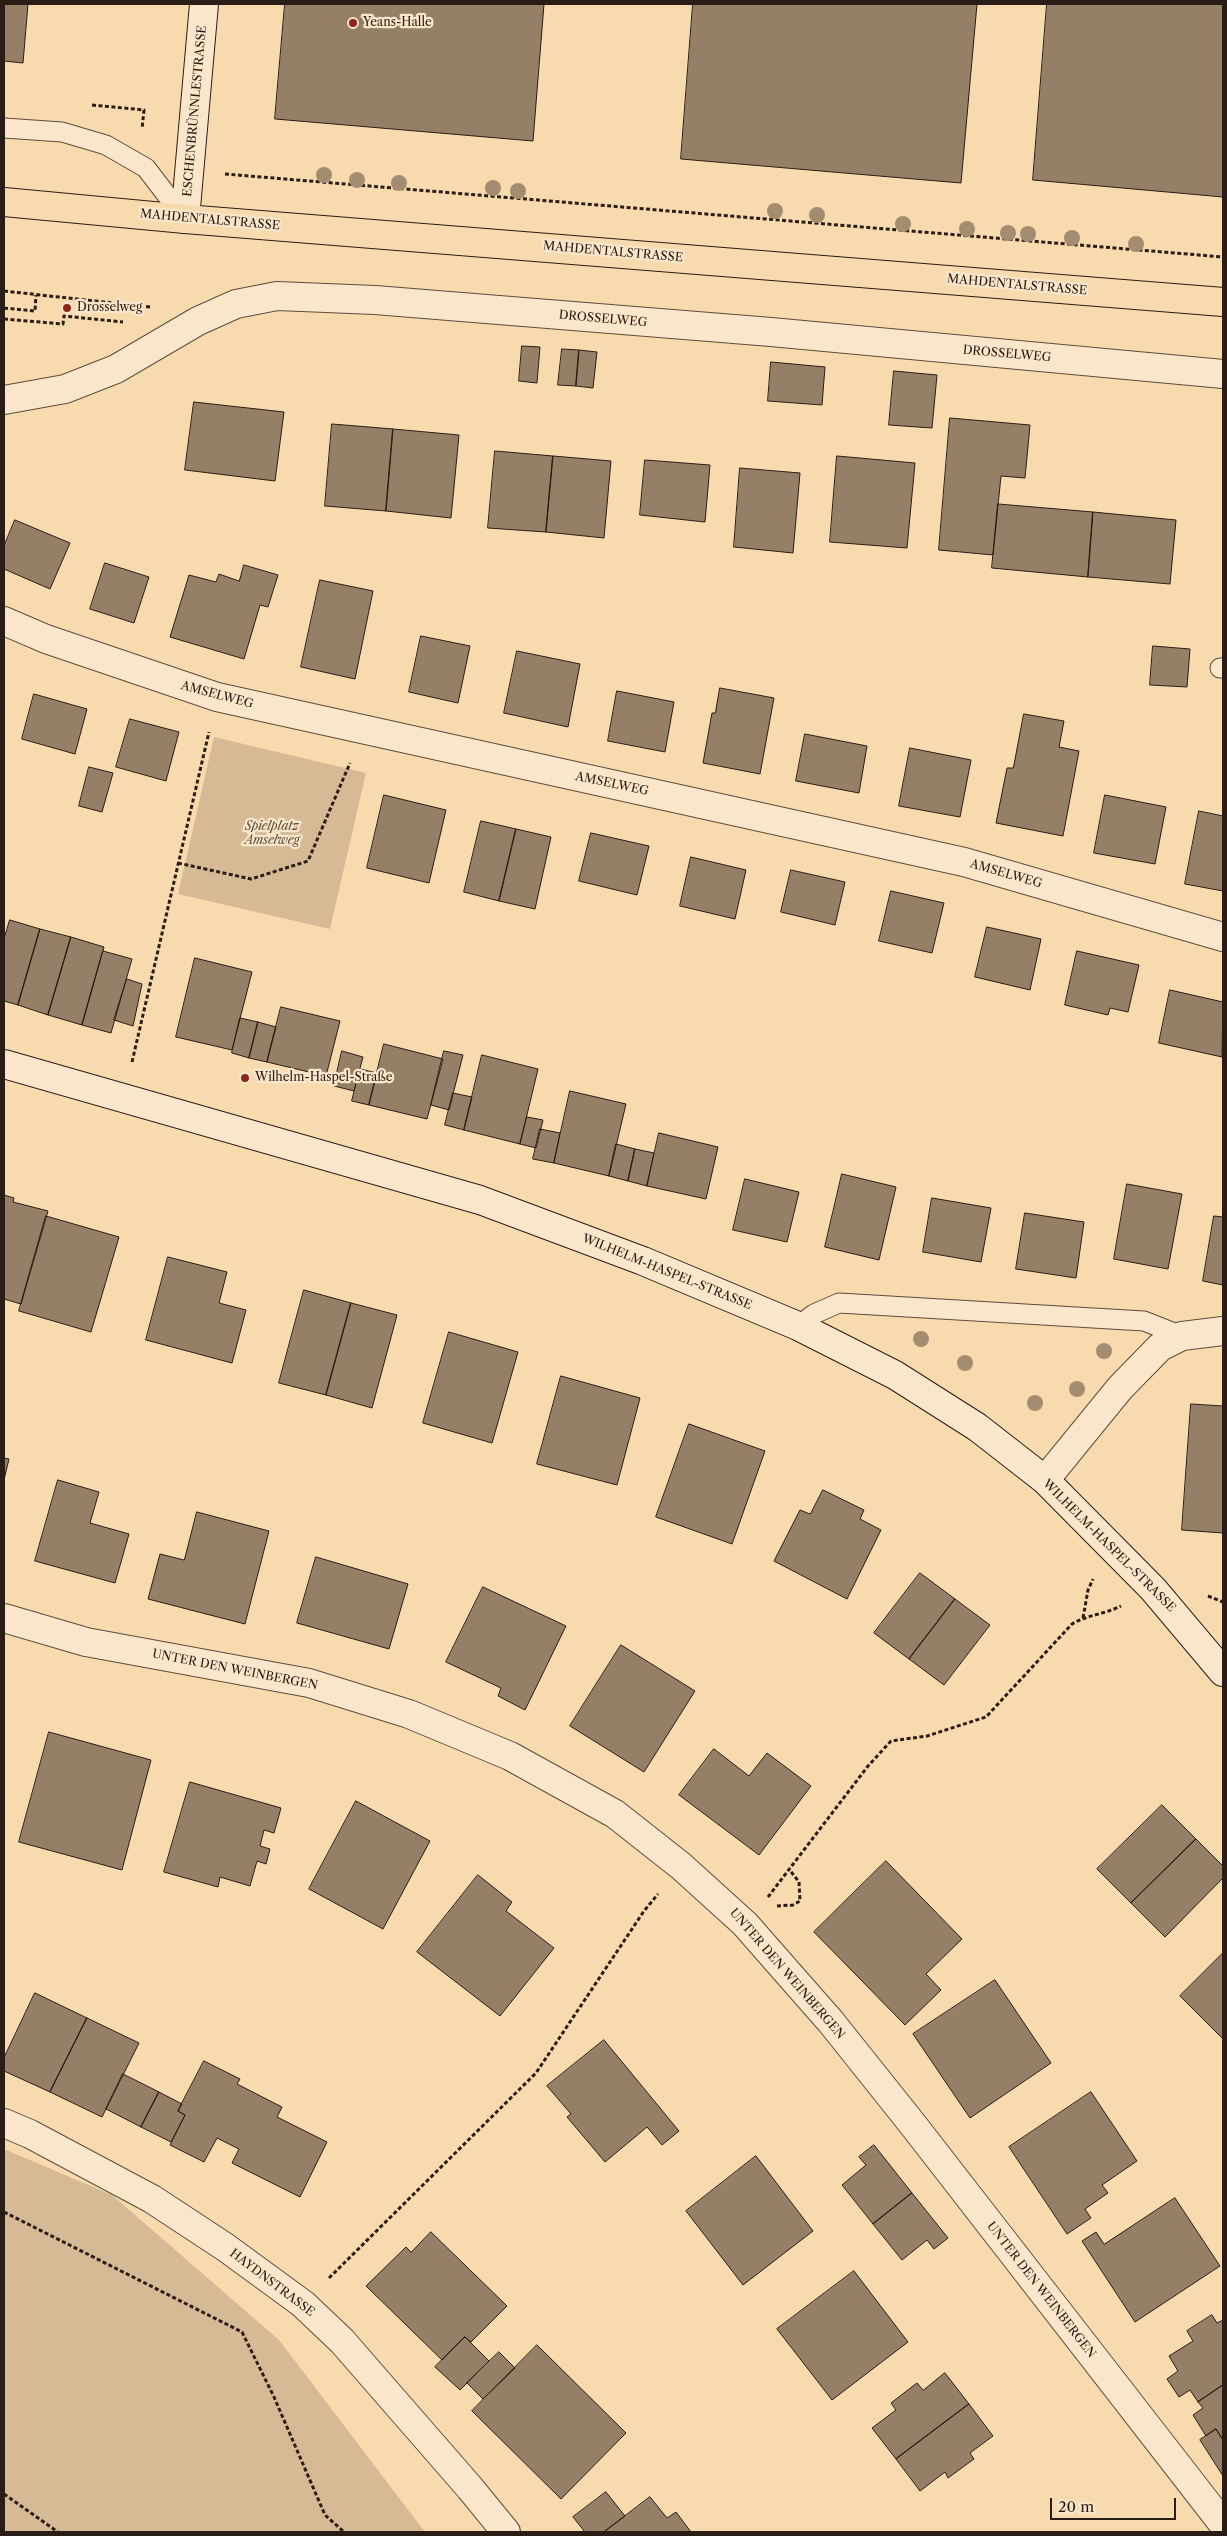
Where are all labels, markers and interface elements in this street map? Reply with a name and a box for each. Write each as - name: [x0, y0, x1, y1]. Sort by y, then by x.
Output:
- place label: Yeans-Halle: [363, 16, 432, 30]
- marker: Yeans-Halle: [347, 17, 359, 29]
- street label: ESCHENBRÜNNLESTRASSE: [180, 25, 210, 197]
- street label: MAHDENTALSTRASSE: [139, 207, 281, 233]
- street label: MAHDENTALSTRASSE: [542, 239, 684, 265]
- street label: MAHDENTALSTRASSE: [946, 272, 1088, 298]
- place label: Drosselweg: [77, 301, 142, 315]
- marker: Drosselweg: [61, 302, 73, 314]
- street label: DROSSELWEG: [558, 308, 648, 330]
- street label: DROSSELWEG: [962, 343, 1052, 365]
- street label: AMSELWEG: [179, 678, 255, 712]
- street label: AMSELWEG: [574, 769, 650, 799]
- park label: Spielplatz Amselweg: [244, 820, 300, 848]
- street label: AMSELWEG: [968, 857, 1044, 891]
- place label: Wilhelm-Haspel-Straße: [255, 1071, 392, 1085]
- marker: Wilhelm-Haspel-Straße: [239, 1072, 251, 1084]
- street label: WILHELM-HASPEL-STRASSE: [580, 1231, 754, 1313]
- street label: WILHELM-HASPEL-STRASSE: [1040, 1477, 1178, 1615]
- street label: UNTER DEN WEINBERGEN: [151, 1647, 319, 1693]
- street label: UNTER DEN WEINBERGEN: [726, 1906, 848, 2042]
- street label: UNTER DEN WEINBERGEN: [984, 2219, 1098, 2361]
- street label: HAYDNSTRASSE: [227, 2246, 317, 2320]
- scale bar: [1052, 2488, 1178, 2520]
- text: 20 m: [1058, 2497, 1094, 2516]

